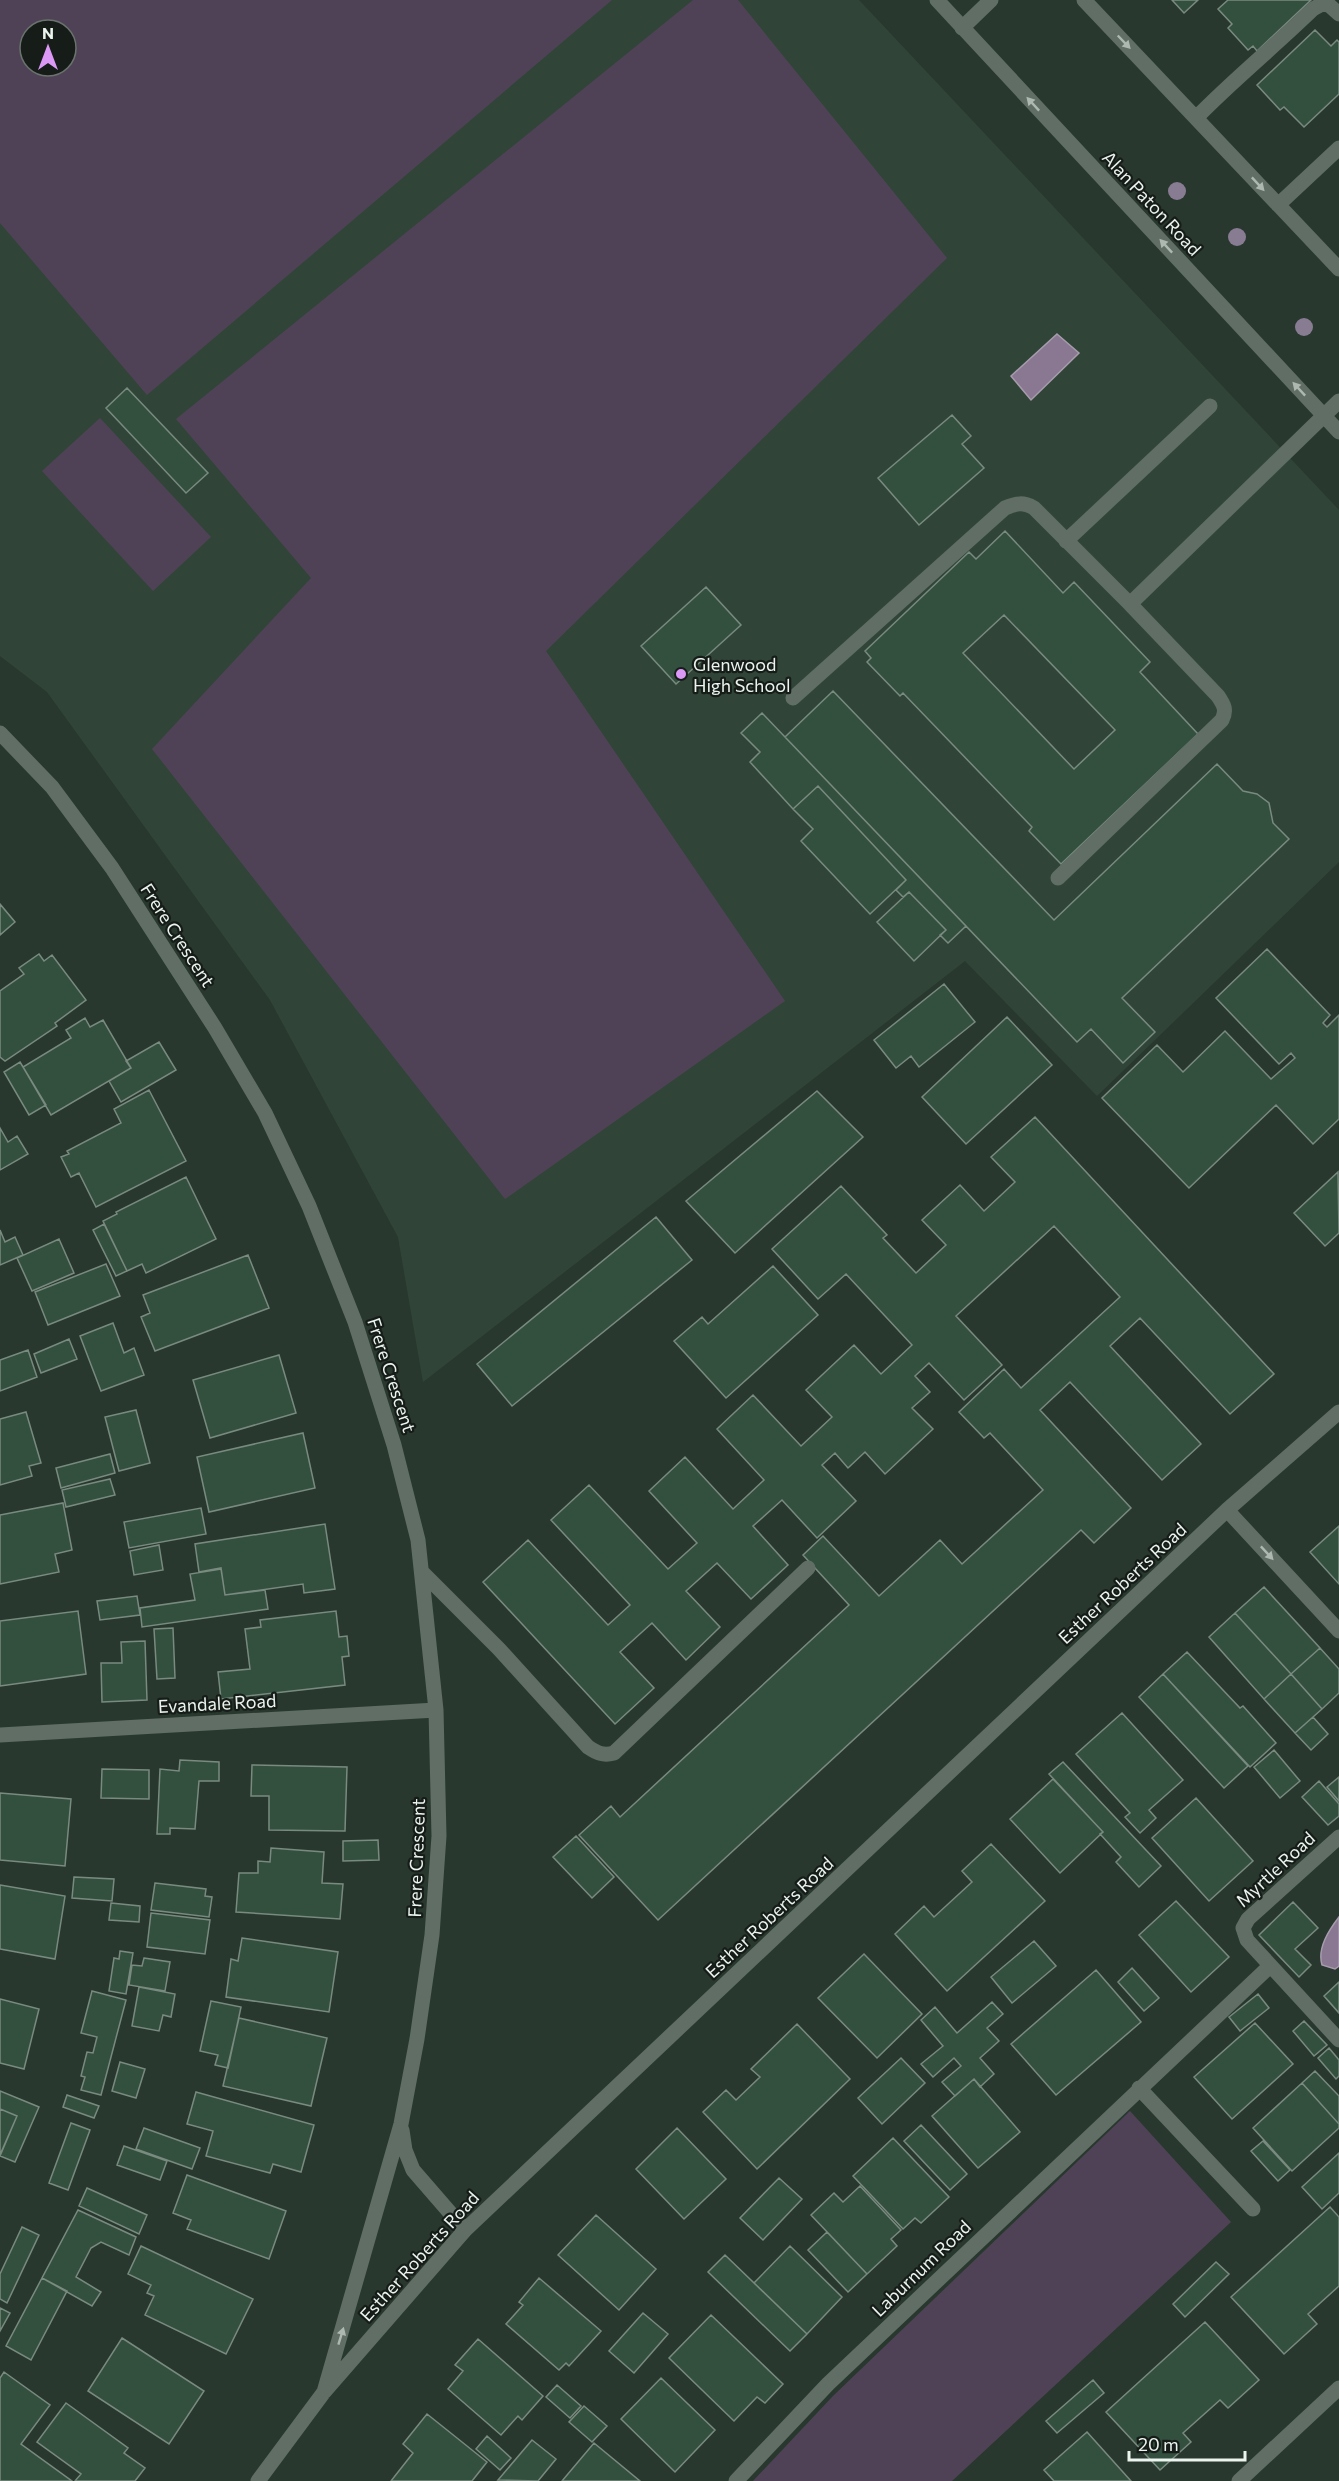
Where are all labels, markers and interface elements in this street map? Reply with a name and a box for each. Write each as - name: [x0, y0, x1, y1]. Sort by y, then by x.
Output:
- north arrow: [18, 18, 78, 78]
- text: N: [42, 23, 54, 42]
- one-way arrow: [1117, 35, 1131, 50]
- one-way arrow: [1026, 96, 1040, 111]
- street label: Alan Paton Road: [1098, 146, 1206, 260]
- one-way arrow: [1251, 176, 1265, 191]
- one-way arrow: [1159, 239, 1173, 254]
- one-way arrow: [1293, 382, 1306, 397]
- place label: Glenwood High School: [693, 653, 791, 696]
- marker: Glenwood High School: [674, 667, 688, 681]
- street label: Frere Crescent: [136, 879, 220, 991]
- street label: Frere Crescent: [363, 1315, 421, 1435]
- street label: Esther Roberts Road: [1053, 1518, 1191, 1648]
- one-way arrow: [1260, 1546, 1274, 1561]
- street label: Evandale Road: [157, 1689, 277, 1717]
- street label: Frere Crescent: [403, 1798, 429, 1918]
- street label: Myrtle Road: [1231, 1827, 1319, 1911]
- street label: Esther Roberts Road: [700, 1852, 838, 1982]
- street label: Esther Roberts Road: [355, 2187, 483, 2325]
- street label: Laburnum Road: [867, 2215, 975, 2321]
- one-way arrow: [337, 2327, 346, 2345]
- scale bar: [1129, 2424, 1244, 2462]
- text: 20 m: [1138, 2433, 1179, 2455]

